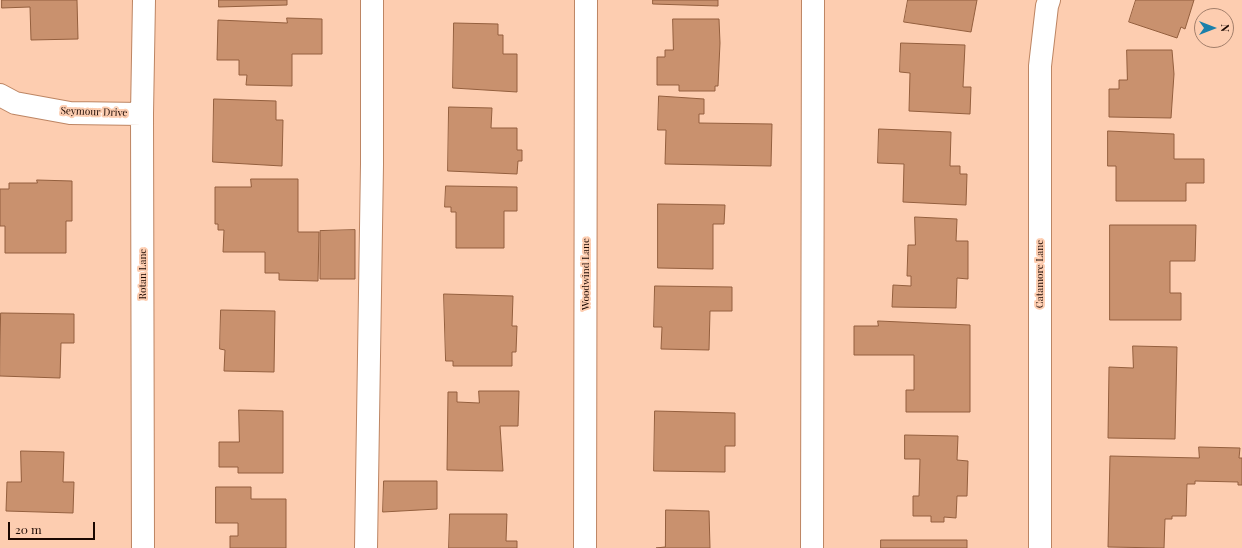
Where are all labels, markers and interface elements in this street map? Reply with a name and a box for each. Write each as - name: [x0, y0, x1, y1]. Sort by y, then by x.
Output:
- north arrow: [1194, 8, 1234, 48]
- text: N: [1218, 24, 1233, 32]
- street label: Seymour Drive: [60, 105, 128, 119]
- street label: Woodwind Lane: [580, 238, 592, 310]
- street label: Catamore Lane: [1034, 240, 1046, 308]
- street label: Rotan Lane: [137, 249, 149, 299]
- scale bar: [10, 514, 97, 540]
- text: 20 m: [15, 521, 42, 537]

